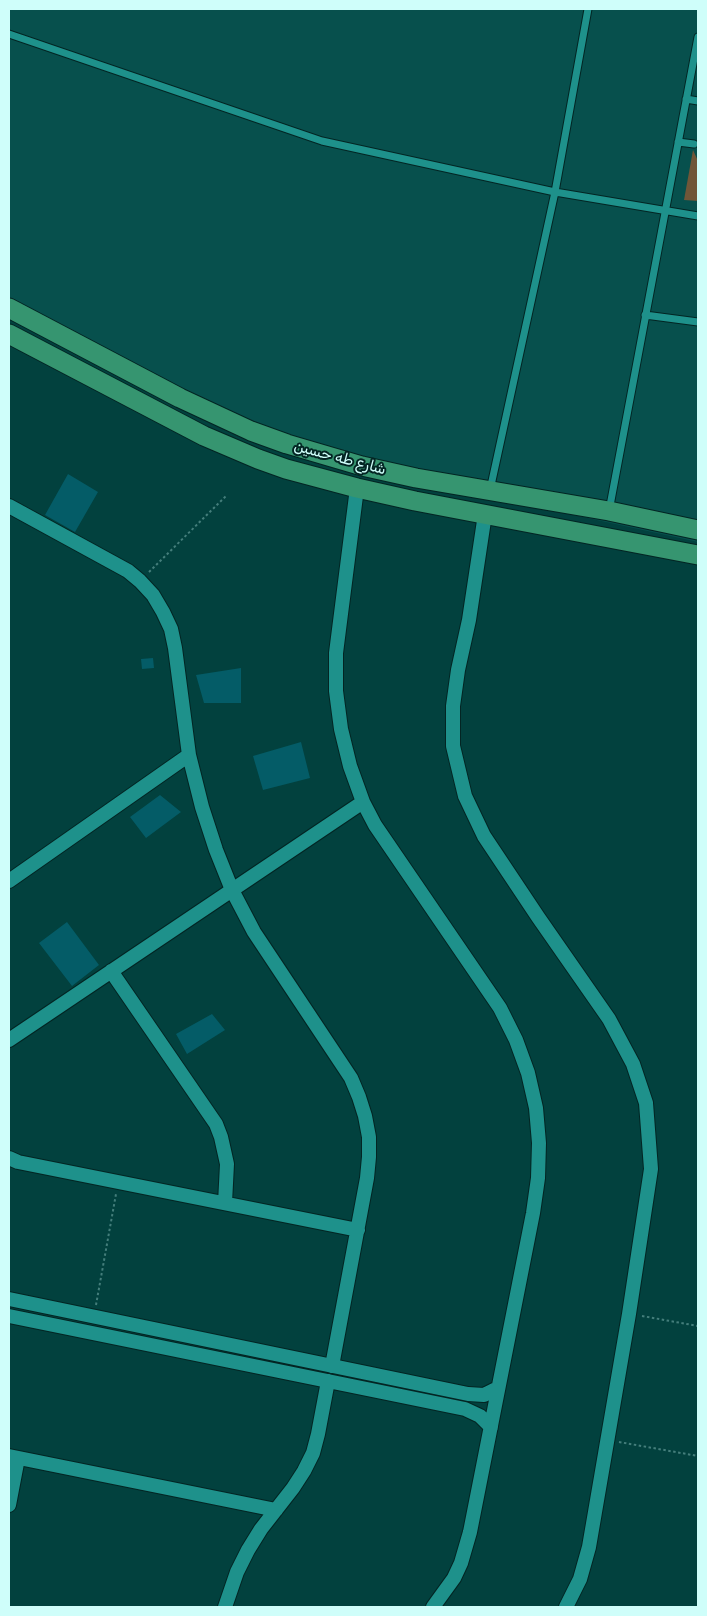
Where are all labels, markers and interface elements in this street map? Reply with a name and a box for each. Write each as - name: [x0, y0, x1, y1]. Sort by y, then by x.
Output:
- street label: شارع طه حسين: [292, 437, 388, 479]

